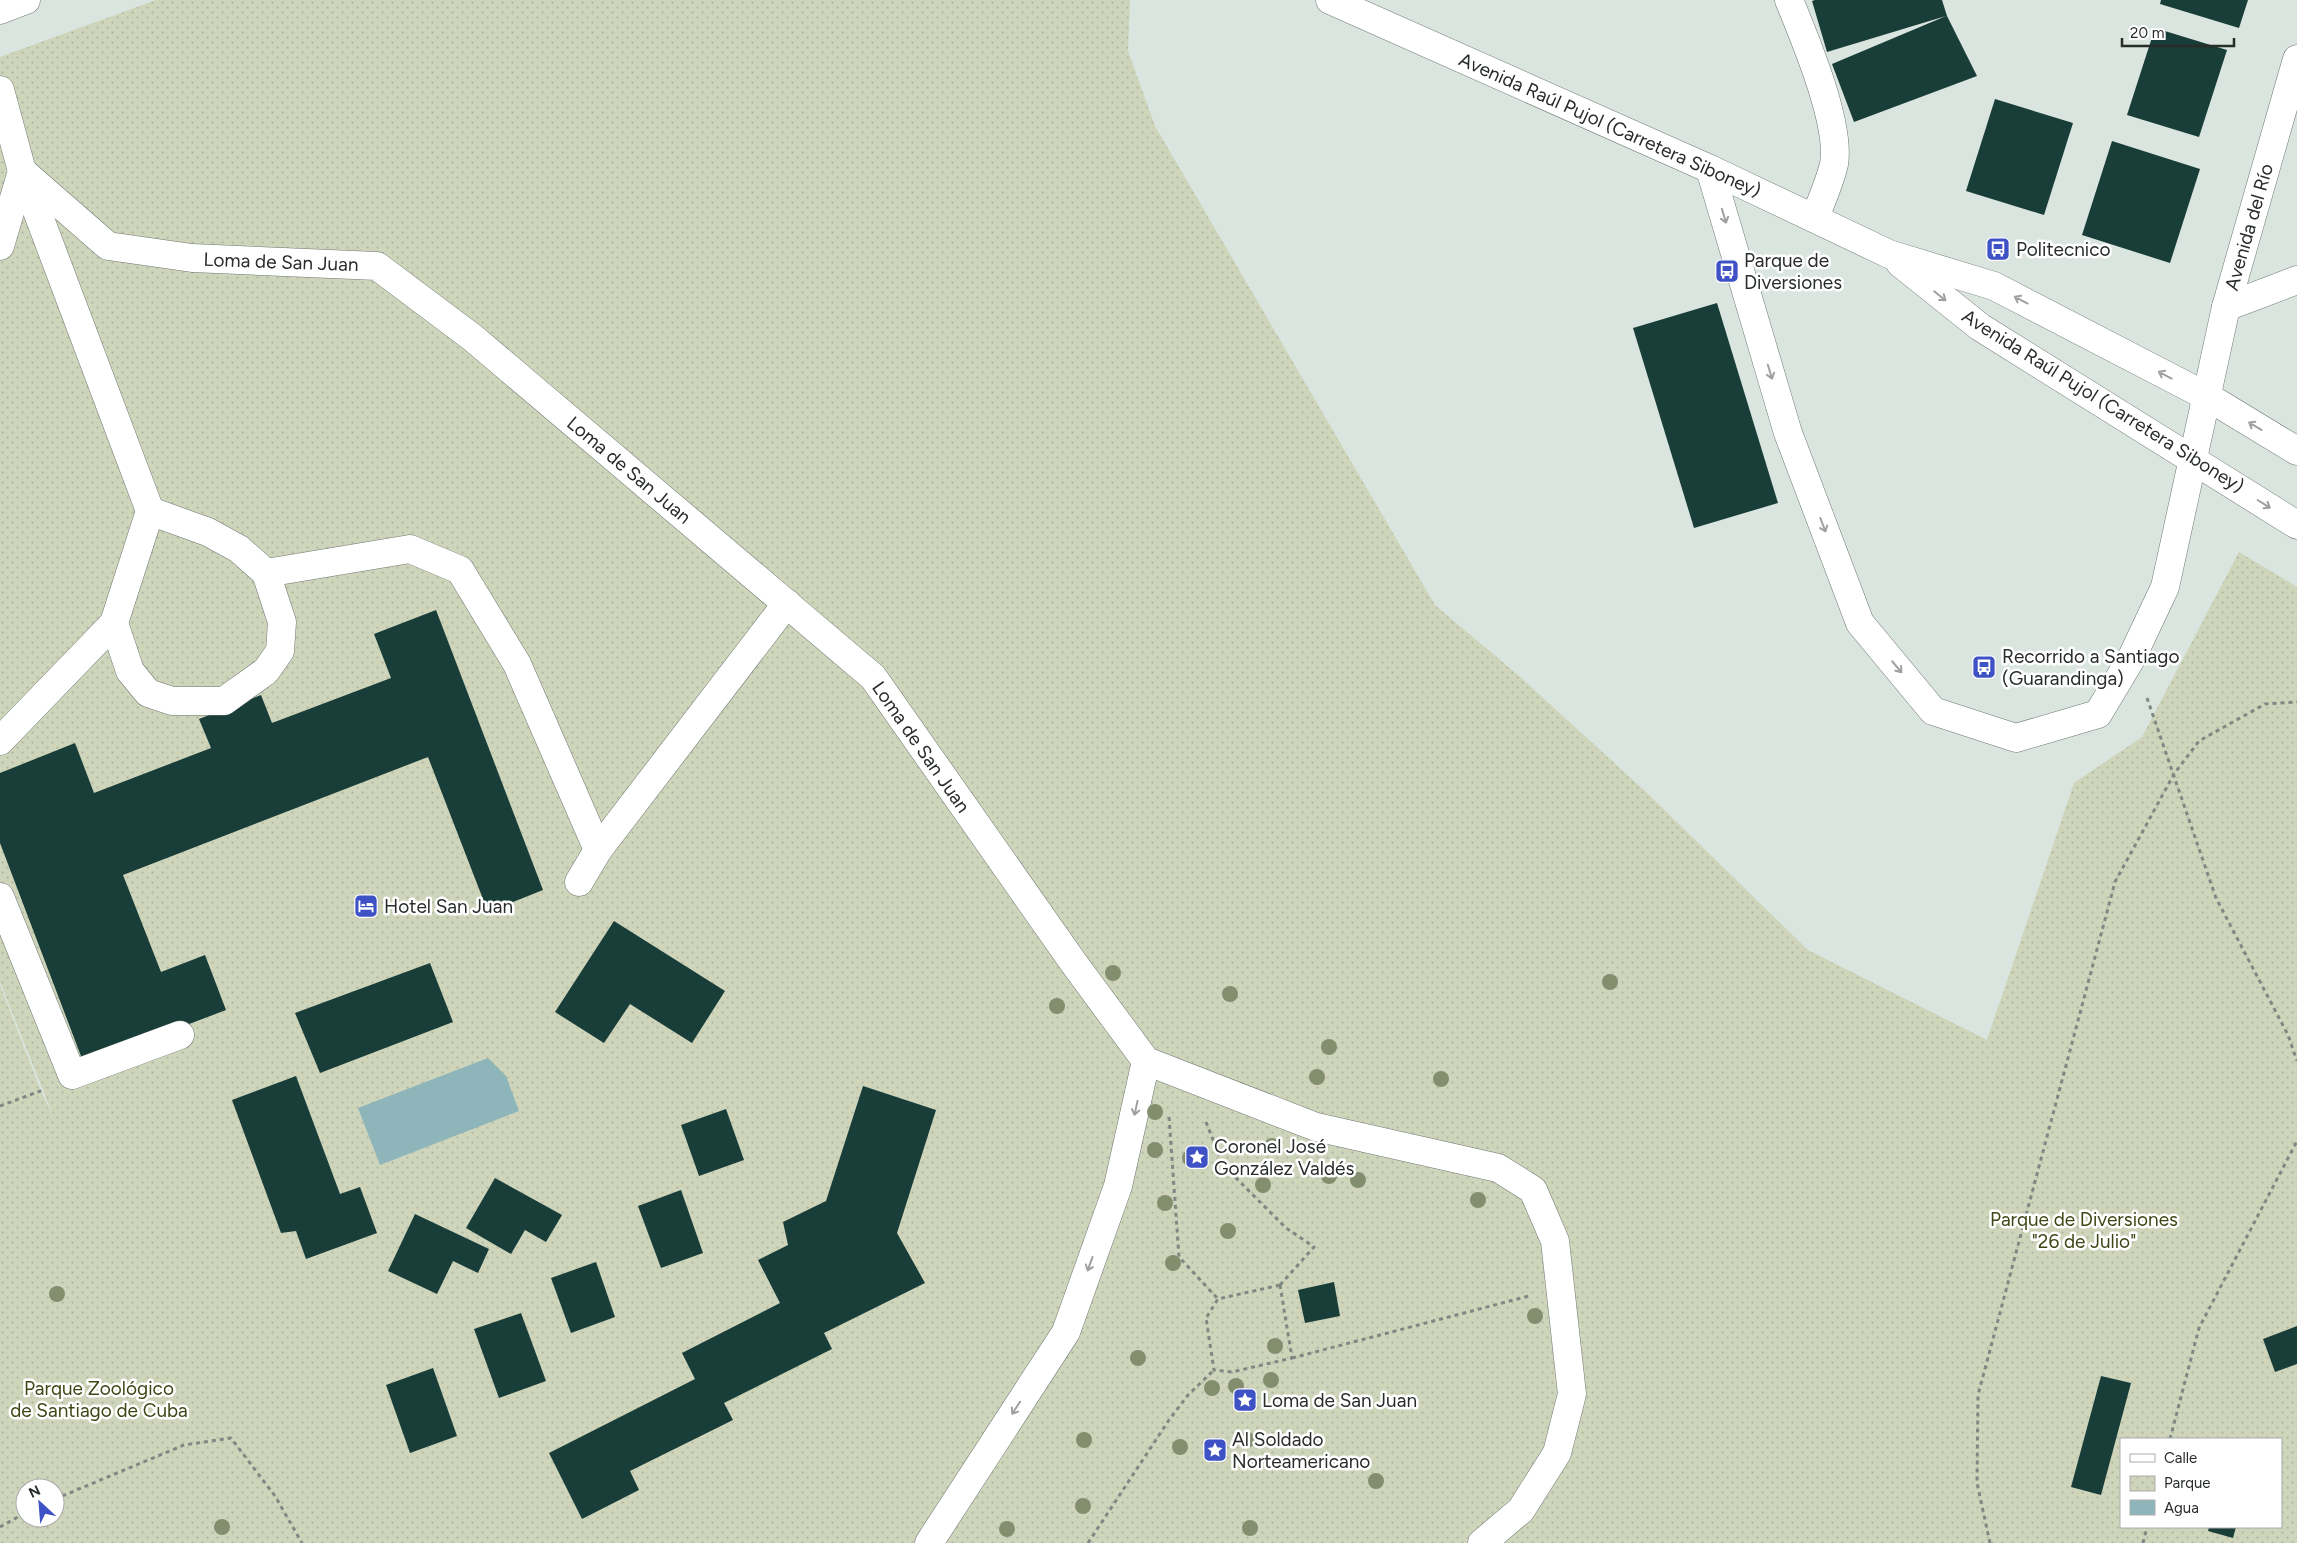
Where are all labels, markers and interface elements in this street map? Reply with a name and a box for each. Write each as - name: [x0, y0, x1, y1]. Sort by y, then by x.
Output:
- scale bar: [2122, 15, 2234, 47]
- text: 20 m: [2130, 24, 2164, 42]
- street label: Avenida Raúl Pujol (Carretera Siboney): [1455, 48, 1765, 202]
- street label: Avenida del Río: [2220, 161, 2278, 293]
- one-way arrow: [1719, 207, 1729, 223]
- bus stop icon: Politecnico: [1985, 236, 2011, 262]
- place label: Politecnico: [2016, 238, 2111, 261]
- street label: Loma de San Juan: [203, 248, 359, 276]
- place label: Parque de Diversiones: [1744, 249, 1842, 294]
- bus stop icon: Parque de Diversiones: [1714, 258, 1740, 284]
- one-way arrow: [1934, 290, 1947, 301]
- one-way arrow: [2014, 295, 2029, 304]
- street label: Avenida Raúl Pujol (Carretera Siboney): [1958, 304, 2248, 498]
- one-way arrow: [1765, 363, 1775, 379]
- one-way arrow: [2158, 370, 2173, 379]
- street label: Loma de San Juan: [562, 411, 696, 529]
- one-way arrow: [2249, 420, 2263, 430]
- one-way arrow: [2257, 500, 2271, 510]
- one-way arrow: [1818, 517, 1828, 532]
- place label: Recorrido a Santiago (Guarandinga): [2002, 645, 2179, 690]
- bus stop icon: Recorrido a Santiago (Guarandinga): [1971, 654, 1997, 680]
- one-way arrow: [1891, 661, 1902, 674]
- street label: Loma de San Juan: [867, 677, 975, 817]
- hotel icon: Hotel San Juan: [353, 893, 379, 919]
- place label: Hotel San Juan: [384, 895, 513, 918]
- one-way arrow: [1130, 1100, 1140, 1116]
- place label: Coronel José González Valdés: [1214, 1135, 1354, 1180]
- place icon: Coronel José González Valdés: [1184, 1144, 1210, 1170]
- park label: Parque de Diversiones "26 de Julio": [1990, 1208, 2178, 1253]
- one-way arrow: [1085, 1256, 1094, 1271]
- park label: Parque Zoológico de Santiago de Cuba: [10, 1377, 188, 1422]
- place icon: Loma de San Juan: [1232, 1387, 1258, 1413]
- place label: Loma de San Juan: [1262, 1389, 1417, 1412]
- one-way arrow: [1011, 1400, 1021, 1414]
- place label: Al Soldado Norteamericano: [1232, 1428, 1370, 1473]
- place icon: Al Soldado Norteamericano: [1202, 1437, 1228, 1463]
- legend: [2120, 1438, 2282, 1528]
- text: Calle: [2164, 1449, 2197, 1467]
- text: Parque: [2164, 1474, 2211, 1492]
- north arrow: [15, 1478, 65, 1528]
- text: N: [26, 1482, 43, 1502]
- text: Agua: [2164, 1499, 2199, 1517]

